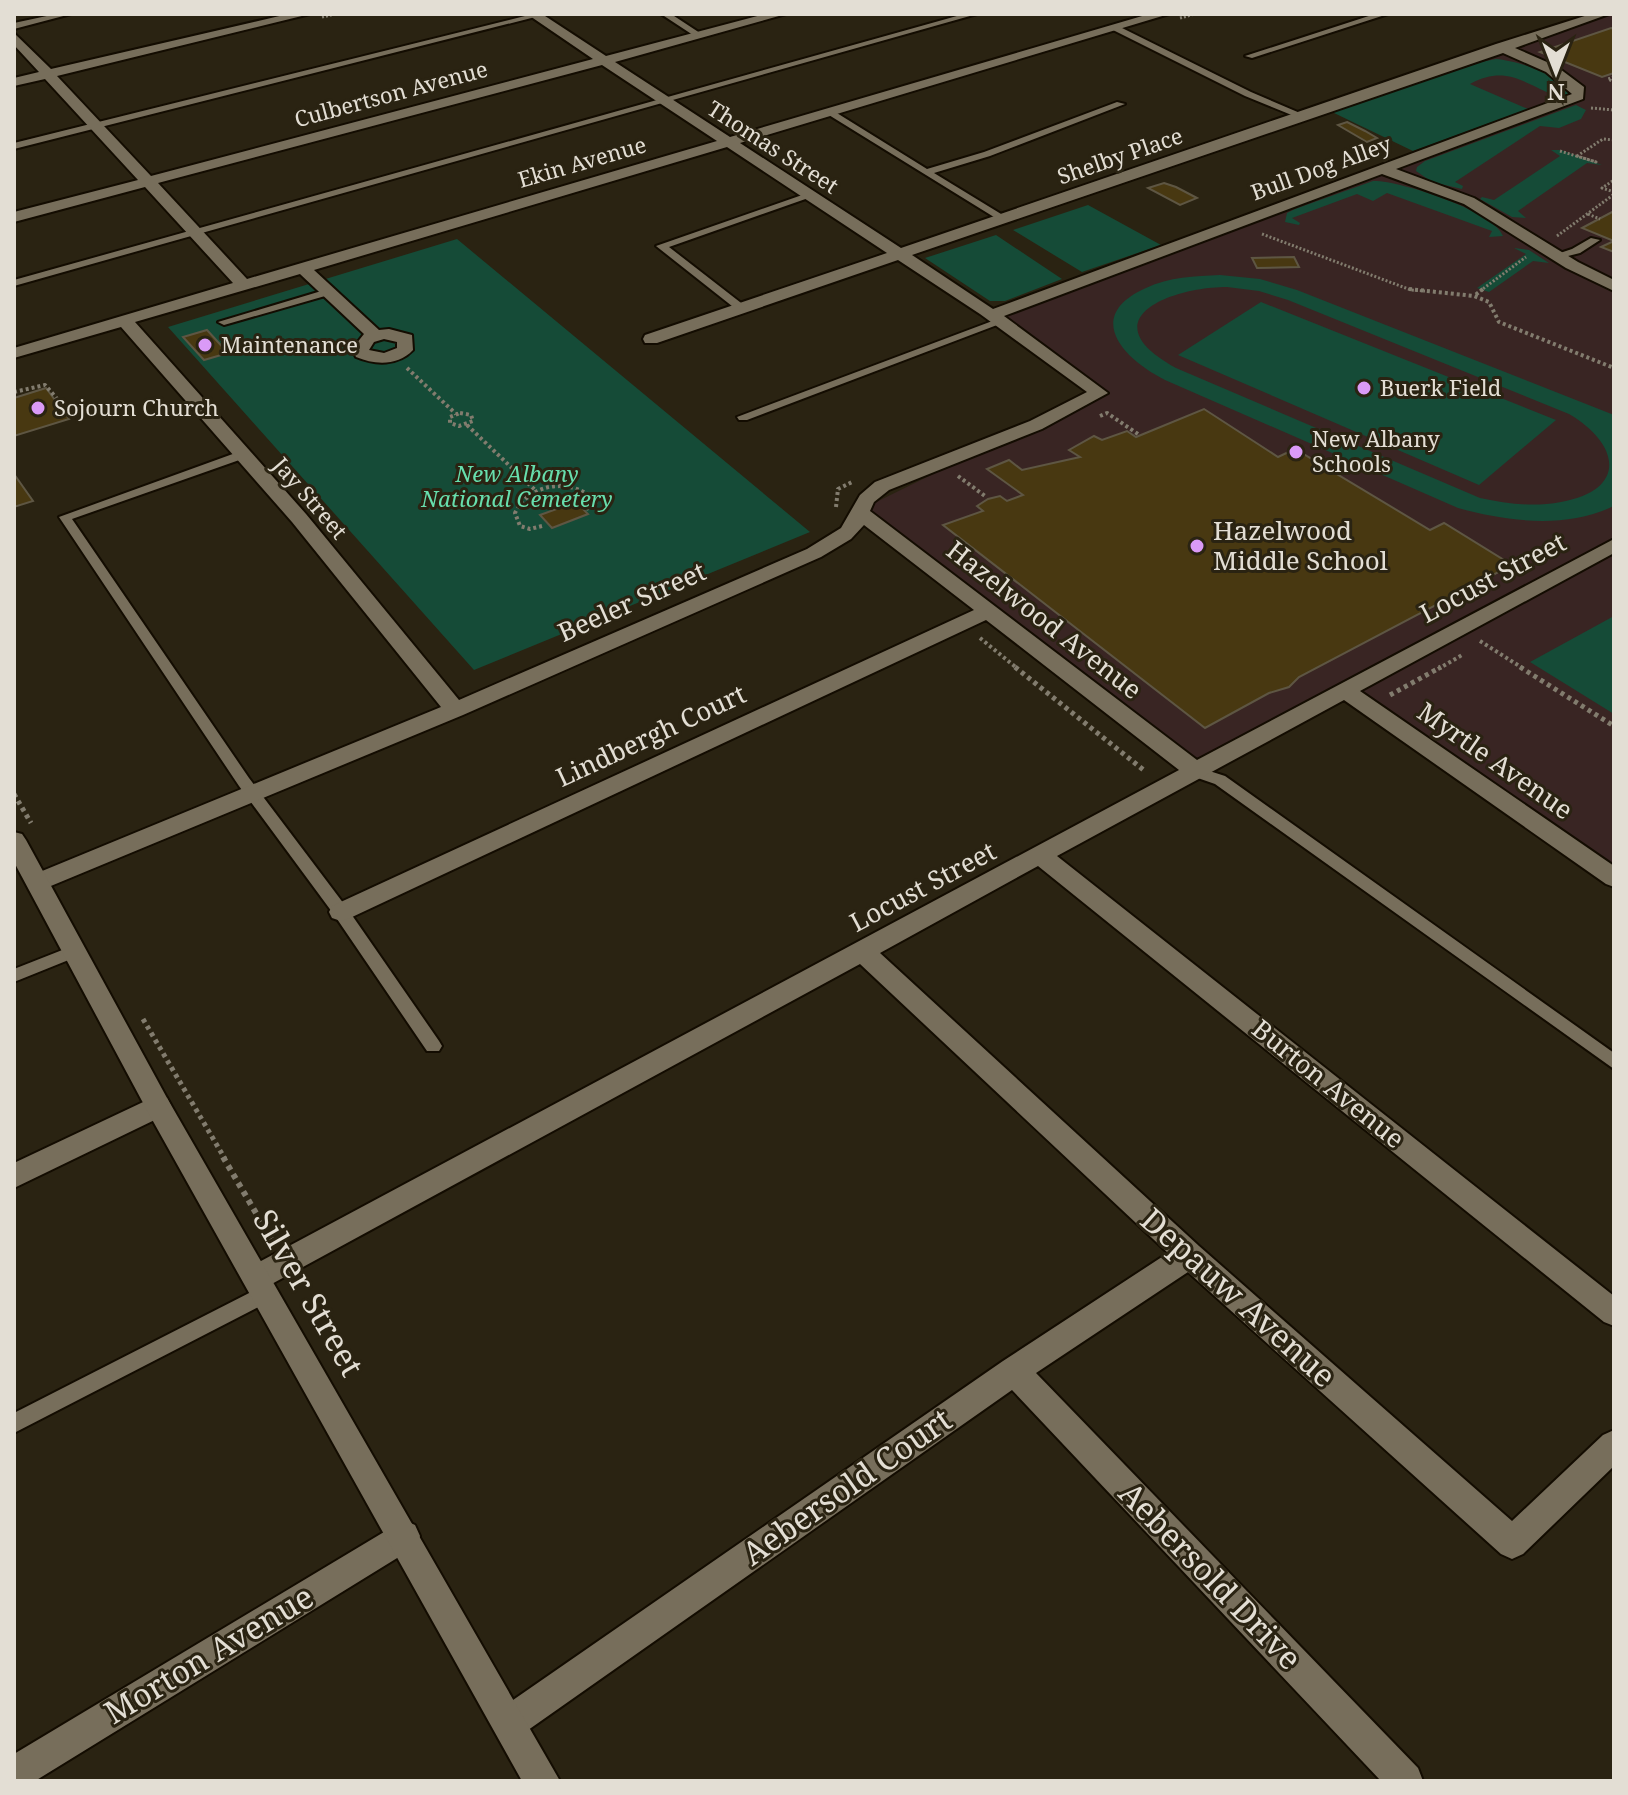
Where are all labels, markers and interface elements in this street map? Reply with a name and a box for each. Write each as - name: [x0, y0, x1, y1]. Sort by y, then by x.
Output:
- north arrow: [1516, 32, 1596, 112]
- street label: Culbertson Avenue: [291, 53, 491, 133]
- text: N: [1547, 78, 1565, 108]
- street label: Thomas Street: [702, 93, 845, 200]
- street label: Shelby Place: [1053, 120, 1186, 191]
- street label: Ekin Avenue: [514, 128, 649, 194]
- street label: Bull Dog Alley: [1246, 128, 1396, 206]
- place label: Maintenance: [221, 329, 358, 359]
- marker: Maintenance: [196, 336, 214, 354]
- place label: Buerk Field: [1380, 372, 1502, 402]
- marker: Buerk Field: [1355, 379, 1373, 397]
- place label: Sojourn Church: [54, 392, 219, 422]
- marker: Sojourn Church: [29, 399, 47, 417]
- place label: New Albany Schools: [1312, 423, 1440, 478]
- marker: New Albany Schools: [1287, 443, 1305, 461]
- street label: Jay Street: [266, 449, 355, 545]
- park label: New Albany National Cemetery: [420, 458, 613, 513]
- place label: Hazelwood Middle School: [1213, 512, 1388, 578]
- street label: Locust Street: [1413, 524, 1572, 631]
- street label: Hazelwood Avenue: [940, 532, 1150, 707]
- marker: Hazelwood Middle School: [1188, 537, 1206, 555]
- street label: Beeler Street: [552, 552, 711, 650]
- street label: Lindbergh Court: [550, 675, 751, 795]
- street label: Myrtle Avenue: [1411, 693, 1580, 827]
- street label: Locust Street: [843, 833, 1002, 940]
- street label: Burton Avenue: [1245, 1011, 1412, 1156]
- street label: Depauw Avenue: [1132, 1198, 1346, 1396]
- street label: Silver Street: [244, 1201, 374, 1383]
- street label: Aebersold Court: [733, 1397, 959, 1574]
- street label: Aebersold Drive: [1110, 1472, 1312, 1678]
- street label: Morton Avenue: [96, 1574, 321, 1733]

